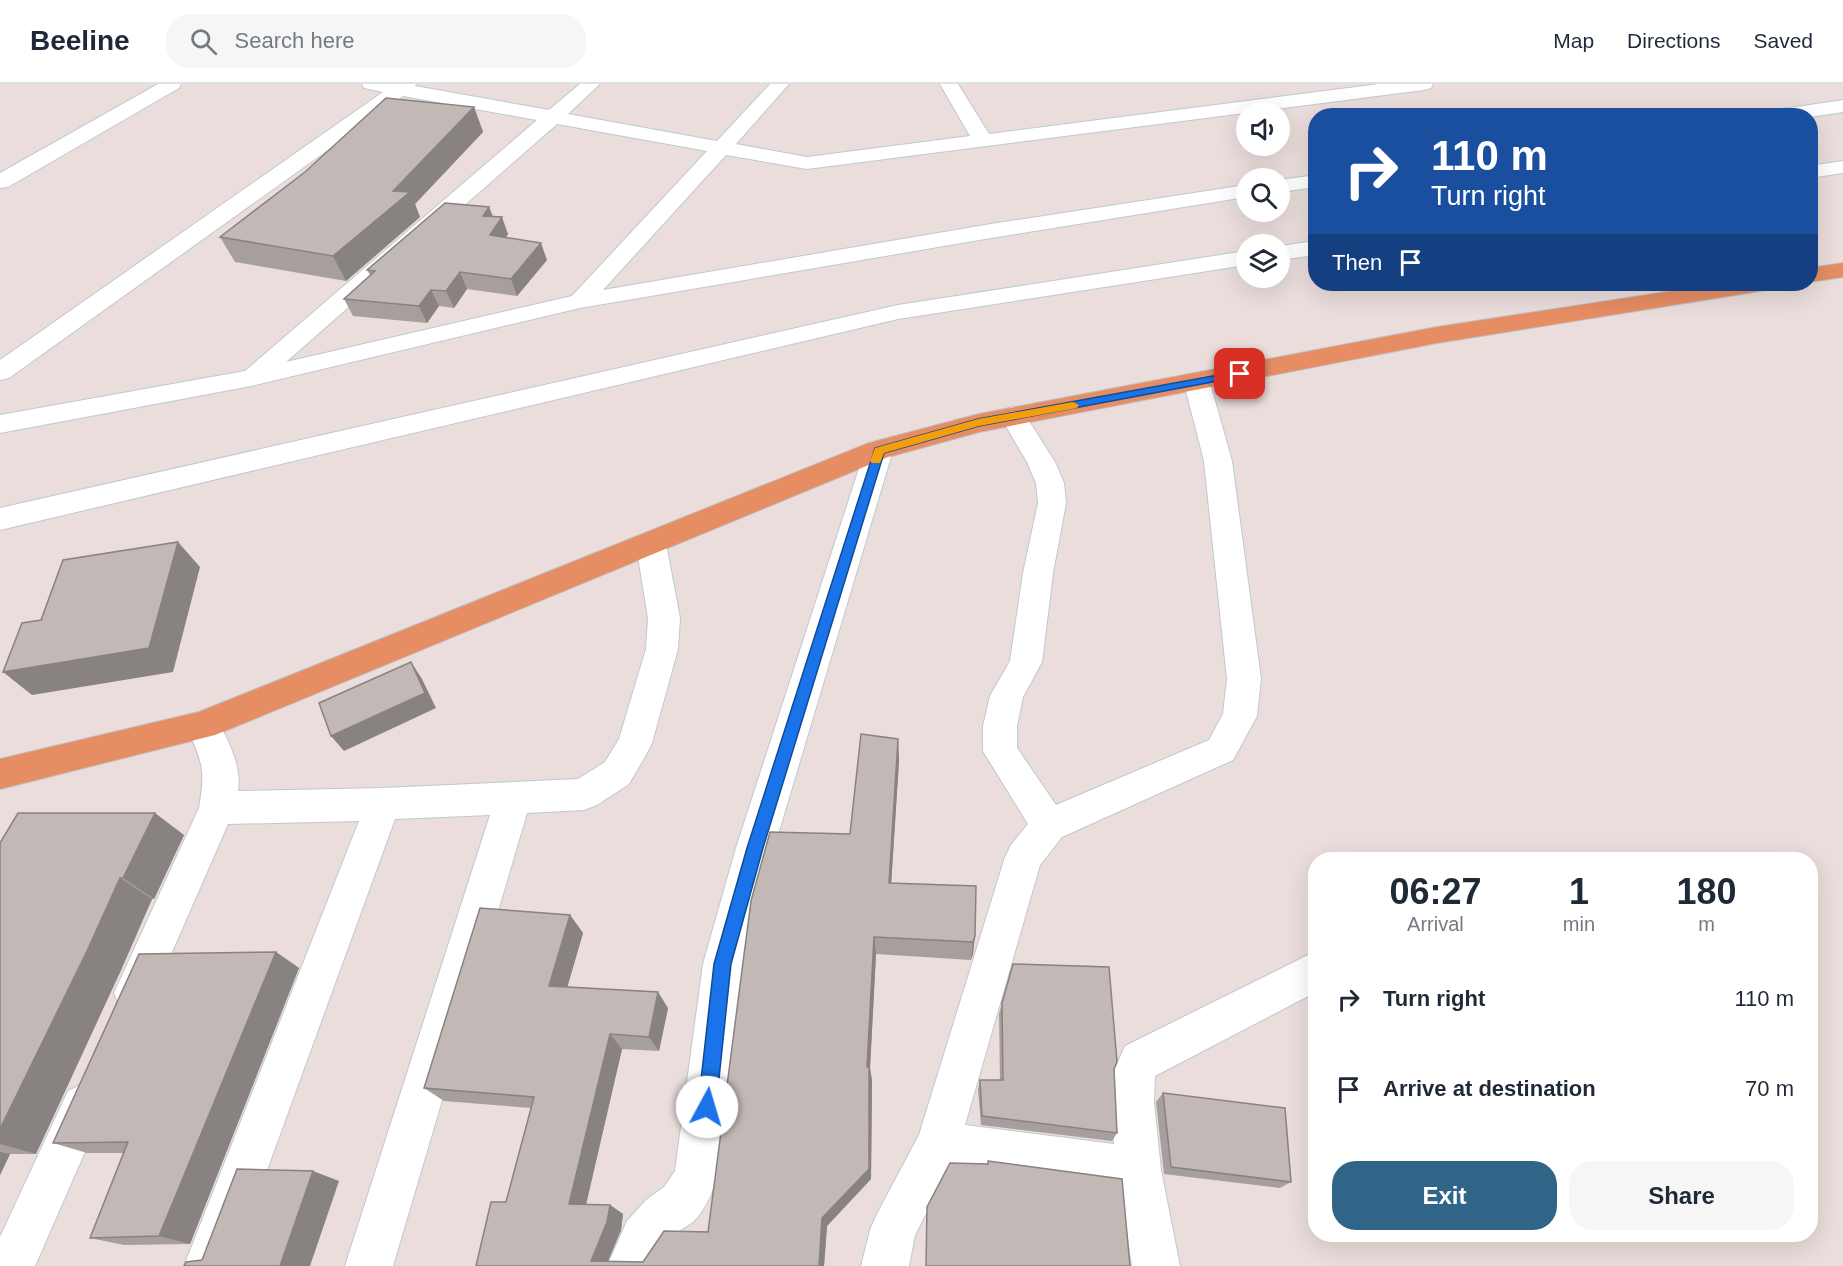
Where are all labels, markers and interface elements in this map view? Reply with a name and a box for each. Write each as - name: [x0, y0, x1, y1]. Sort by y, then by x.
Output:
- search box: [166, 14, 586, 68]
- text: Beeline: [30, 25, 130, 56]
- icon: search: [187, 25, 220, 58]
- text: Search here: [235, 28, 354, 53]
- text: Map: [1553, 29, 1594, 52]
- text: Directions: [1627, 29, 1720, 52]
- text: Saved: [1753, 29, 1813, 52]
- map controls: [1236, 102, 1290, 288]
- button: sound: [1236, 102, 1290, 156]
- icon: right: [1332, 132, 1410, 210]
- text: 110 m: [1431, 132, 1548, 179]
- button: search: [1236, 168, 1290, 222]
- text: Turn right: [1431, 181, 1546, 211]
- button: layers: [1236, 234, 1290, 288]
- icon: arrive: [1394, 246, 1427, 279]
- text: Then: [1332, 250, 1382, 275]
- pin: [1214, 348, 1265, 399]
- icon: arrive: [1223, 357, 1256, 390]
- text: 06:27: [1389, 871, 1481, 912]
- text: 1: [1569, 871, 1589, 912]
- text: 180: [1676, 871, 1737, 912]
- text: Arrival: [1407, 913, 1464, 935]
- text: min: [1563, 913, 1595, 935]
- text: m: [1698, 913, 1715, 935]
- icon: right: [1332, 983, 1365, 1016]
- text: Turn right: [1383, 986, 1485, 1011]
- text: 110 m: [1734, 986, 1794, 1011]
- icon: arrive: [1332, 1073, 1365, 1106]
- position arrow: [675, 1075, 739, 1139]
- text: Arrive at destination: [1383, 1076, 1596, 1101]
- text: 70 m: [1745, 1076, 1794, 1101]
- button: Exit: [1332, 1161, 1557, 1230]
- button: Share: [1569, 1161, 1794, 1230]

